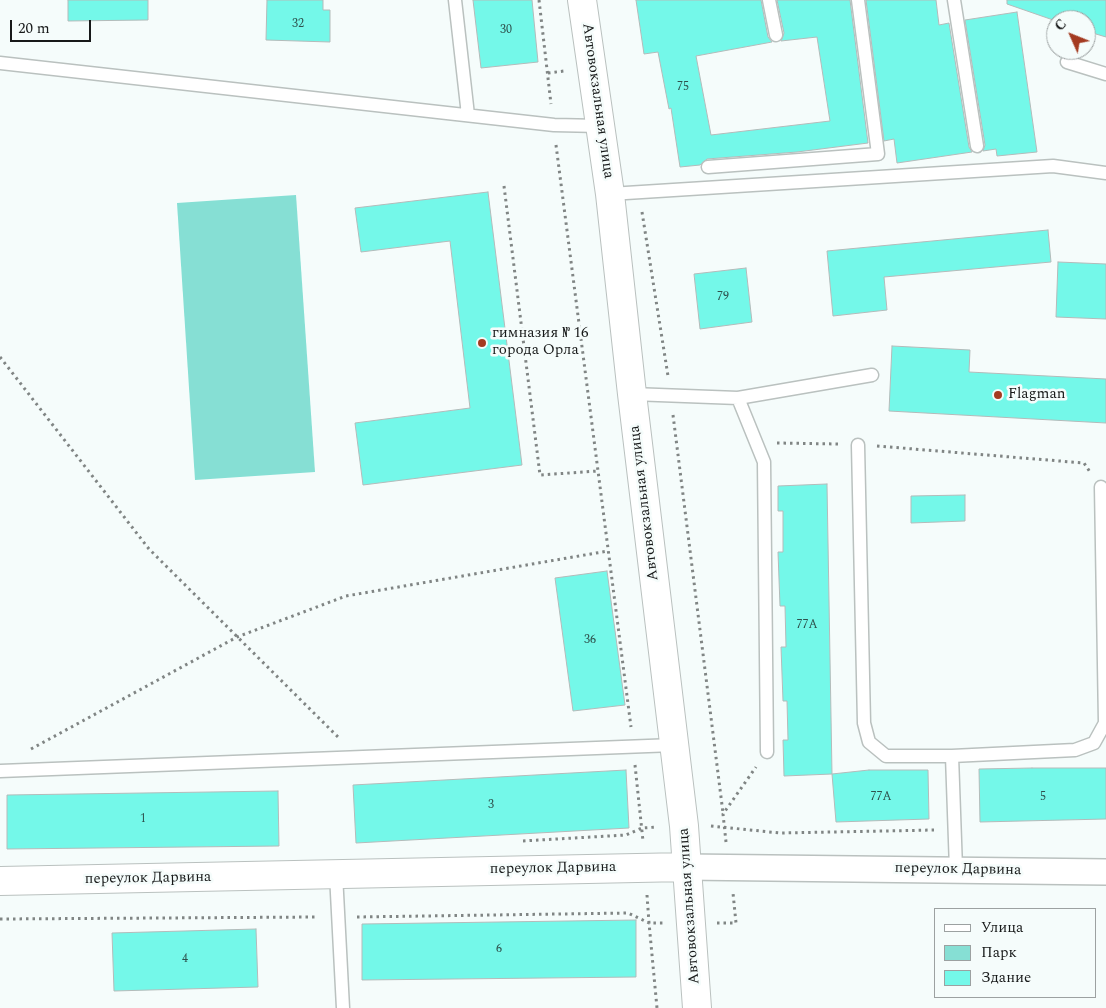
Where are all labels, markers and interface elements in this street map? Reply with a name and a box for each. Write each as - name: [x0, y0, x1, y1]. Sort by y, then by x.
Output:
- scale bar: [12, 10, 94, 42]
- north arrow: [1046, 10, 1096, 60]
- text: С: [1050, 14, 1072, 36]
- text: 20 m: [18, 17, 50, 40]
- house number: 32: [292, 18, 304, 32]
- street label: Автовокзальная улица: [577, 22, 617, 180]
- house number: 30: [500, 24, 512, 38]
- house number: 75: [677, 81, 689, 95]
- house number: 79: [717, 291, 729, 305]
- place label: гимназия № 16 города Орла: [492, 325, 588, 360]
- marker: гимназия № 16 города Орла: [476, 337, 488, 349]
- place label: Flagman: [1008, 386, 1066, 404]
- marker: Flagman: [992, 389, 1004, 401]
- street label: Автовокзальная улица: [627, 424, 663, 582]
- house number: 77А: [797, 619, 817, 633]
- house number: 36: [584, 634, 596, 648]
- house number: 77А: [871, 791, 891, 805]
- house number: 5: [1040, 791, 1046, 805]
- house number: 3: [488, 799, 494, 813]
- house number: 1: [140, 813, 146, 827]
- street label: Автовокзальная улица: [676, 827, 704, 985]
- street label: переулок Дарвина: [489, 859, 617, 879]
- street label: переулок Дарвина: [894, 860, 1022, 880]
- street label: переулок Дарвина: [84, 869, 212, 889]
- legend: [934, 908, 1096, 998]
- text: Улица: [981, 916, 1023, 939]
- text: Парк: [981, 941, 1017, 964]
- house number: 6: [496, 943, 502, 957]
- house number: 4: [182, 953, 188, 967]
- text: Здание: [981, 966, 1031, 989]

